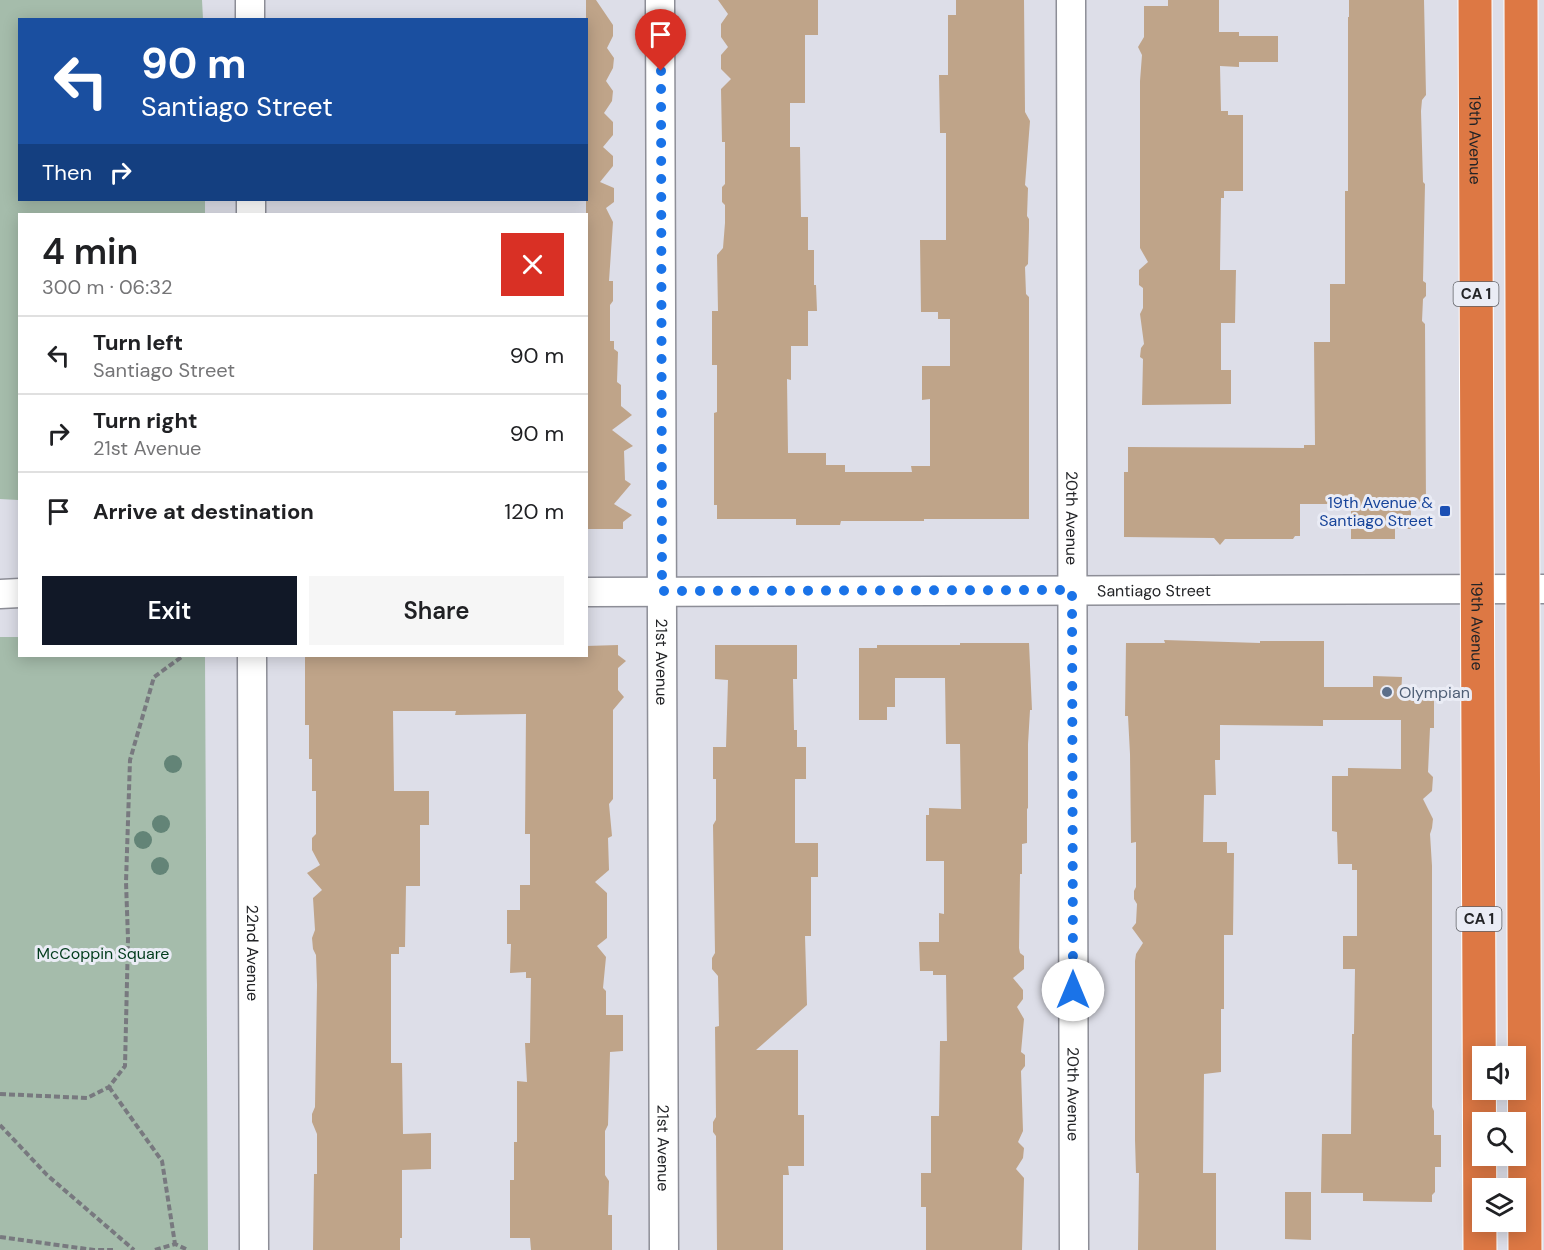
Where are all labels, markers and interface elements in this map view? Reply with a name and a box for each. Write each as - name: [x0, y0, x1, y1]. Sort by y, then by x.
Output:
- pin: [635, 9, 686, 71]
- icon: arrive: [644, 18, 677, 51]
- text: 90 m: [141, 36, 247, 91]
- icon: left: [42, 42, 120, 120]
- text: Santiago Street: [141, 89, 333, 124]
- street label: 19th Avenue: [1464, 95, 1486, 185]
- icon: right: [104, 156, 137, 189]
- text: Then: [42, 158, 92, 187]
- text: 4 min: [42, 228, 138, 275]
- button: close: [501, 233, 564, 296]
- text: 300 m · 06:32: [42, 274, 173, 300]
- road number: CA 1: [1454, 282, 1498, 306]
- text: Turn left: [93, 328, 183, 357]
- icon: left: [42, 339, 75, 372]
- text: 90 m: [510, 341, 564, 370]
- text: Santiago Street: [93, 357, 235, 383]
- text: Turn right: [93, 406, 198, 435]
- icon: right: [42, 417, 75, 450]
- text: 90 m: [510, 419, 564, 448]
- text: 21st Avenue: [93, 435, 201, 461]
- street label: 20th Avenue: [1061, 471, 1082, 565]
- place label: 19th Avenue & Santiago Street: [1319, 492, 1433, 531]
- icon: arrive: [42, 495, 75, 528]
- text: Arrive at destination: [93, 497, 314, 526]
- text: 120 m: [504, 497, 564, 526]
- marker: 19th Avenue & Santiago Street: [1438, 504, 1452, 518]
- button: Exit: [42, 576, 297, 645]
- button: Share: [309, 576, 564, 645]
- street label: Santiago Street: [1097, 580, 1211, 601]
- street label: 19th Avenue: [1466, 581, 1488, 671]
- street label: 21st Avenue: [651, 619, 672, 705]
- place label: Olympian: [1399, 682, 1470, 703]
- marker: Olympian: [1380, 685, 1394, 699]
- street label: 22nd Avenue: [242, 905, 263, 1001]
- road number: CA 1: [1456, 907, 1502, 931]
- park label: McCoppin Square: [37, 943, 169, 964]
- position arrow: [1041, 958, 1105, 1022]
- map controls: [1472, 1046, 1526, 1232]
- button: sound: [1472, 1046, 1526, 1100]
- street label: 20th Avenue: [1063, 1047, 1084, 1141]
- street label: 21st Avenue: [653, 1105, 674, 1191]
- button: search: [1472, 1112, 1526, 1166]
- button: layers: [1472, 1178, 1526, 1232]

